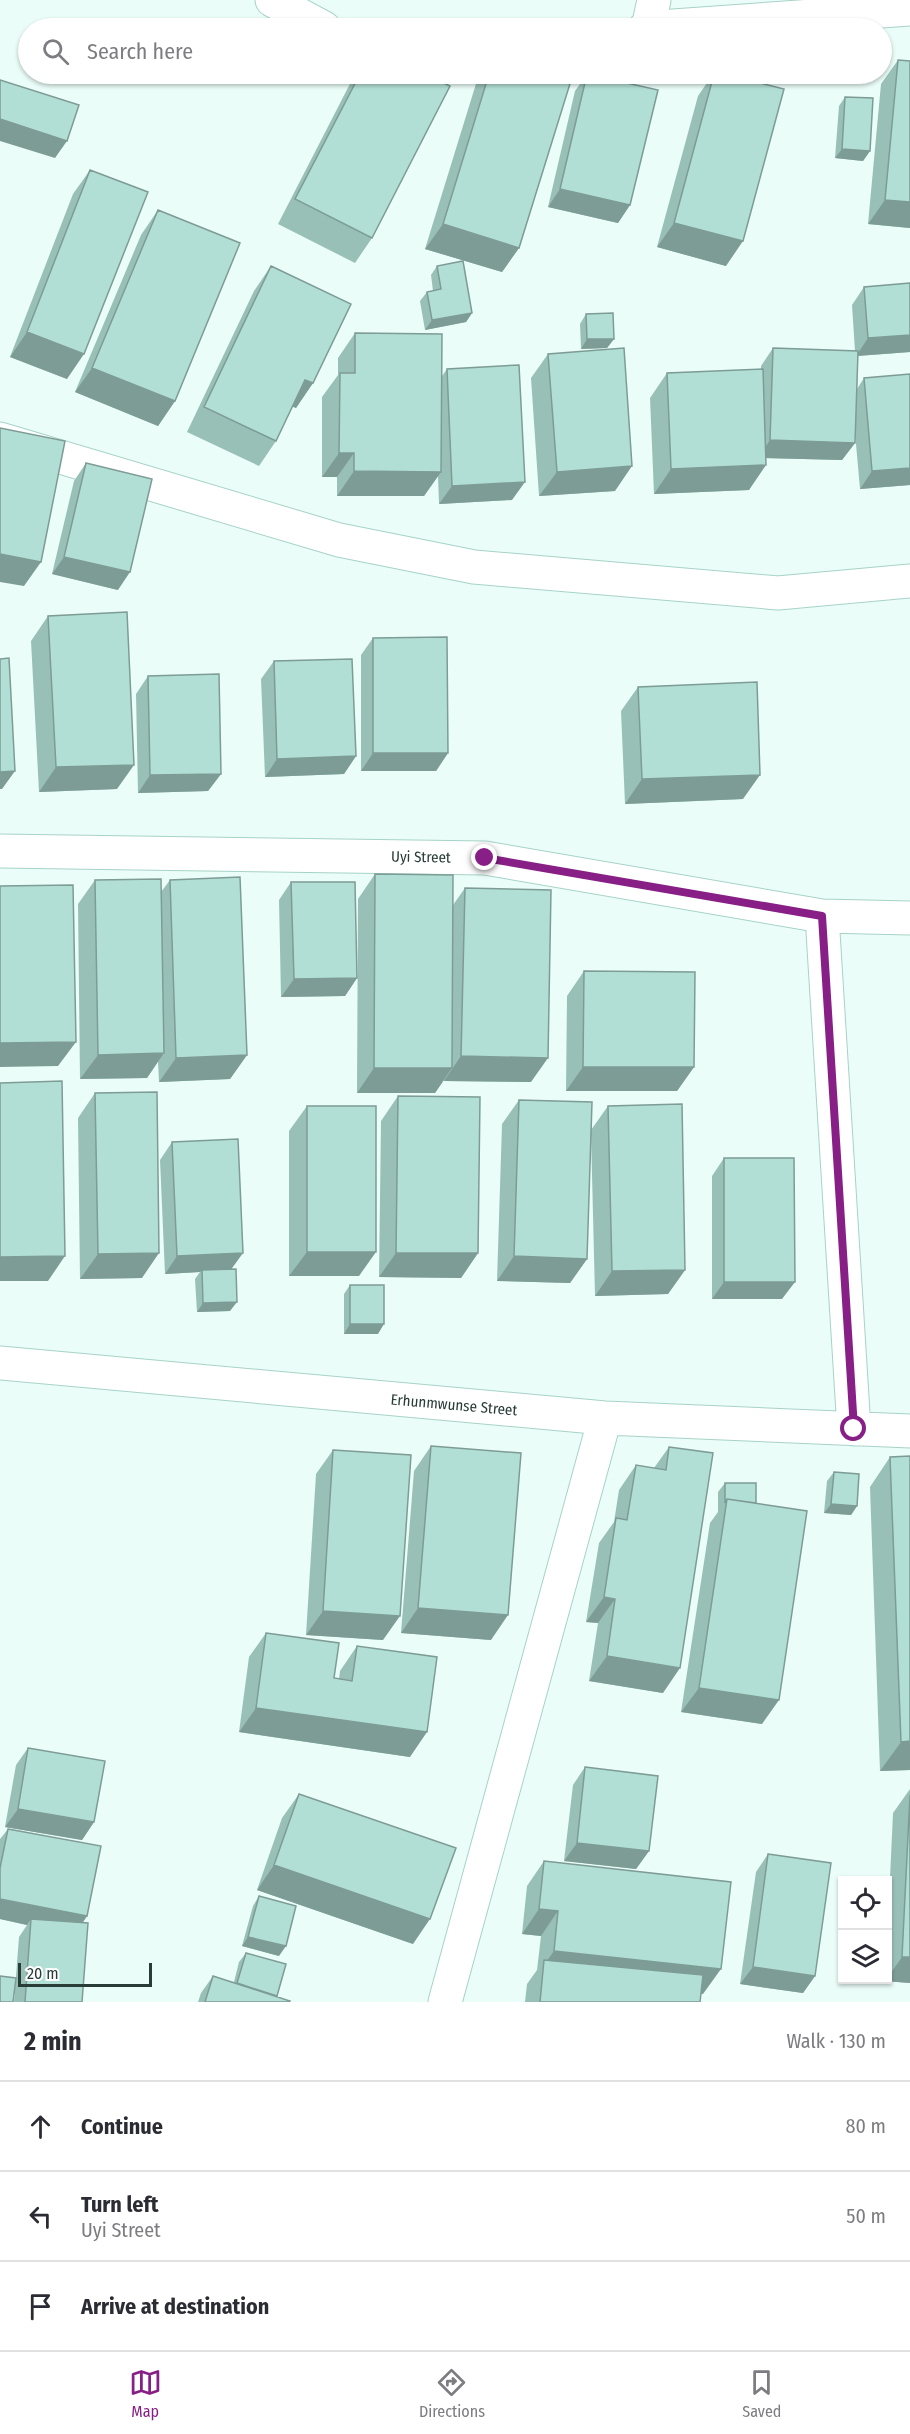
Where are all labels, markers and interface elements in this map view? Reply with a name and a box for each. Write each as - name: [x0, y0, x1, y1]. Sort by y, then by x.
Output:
- search box: [18, 18, 892, 84]
- icon: search: [39, 35, 72, 68]
- text: Search here: [87, 38, 193, 65]
- route end: [471, 844, 497, 870]
- street label: Uyi Street: [391, 847, 451, 867]
- street label: Erhunmwunse Street: [390, 1390, 518, 1420]
- route start: [840, 1415, 866, 1441]
- map controls: [838, 1876, 892, 1984]
- button: locate: [838, 1876, 892, 1930]
- button: layers: [838, 1930, 892, 1984]
- scale bar: [18, 1960, 152, 1988]
- text: 20 m: [27, 1964, 58, 1983]
- text: 2 min: [24, 2026, 82, 2057]
- text: Walk · 130 m: [786, 2029, 886, 2053]
- icon: ahead: [24, 2110, 57, 2143]
- text: Continue: [81, 2113, 163, 2140]
- text: 80 m: [846, 2114, 886, 2138]
- text: Turn left: [81, 2191, 159, 2218]
- icon: left: [24, 2200, 57, 2233]
- text: 50 m: [846, 2204, 886, 2228]
- text: Uyi Street: [81, 2218, 161, 2242]
- icon: arrive: [24, 2290, 57, 2323]
- text: Arrive at destination: [81, 2293, 269, 2320]
- tab: Map: [129, 2366, 162, 2421]
- tab: Directions: [419, 2366, 485, 2421]
- tab: Saved: [742, 2366, 781, 2421]

